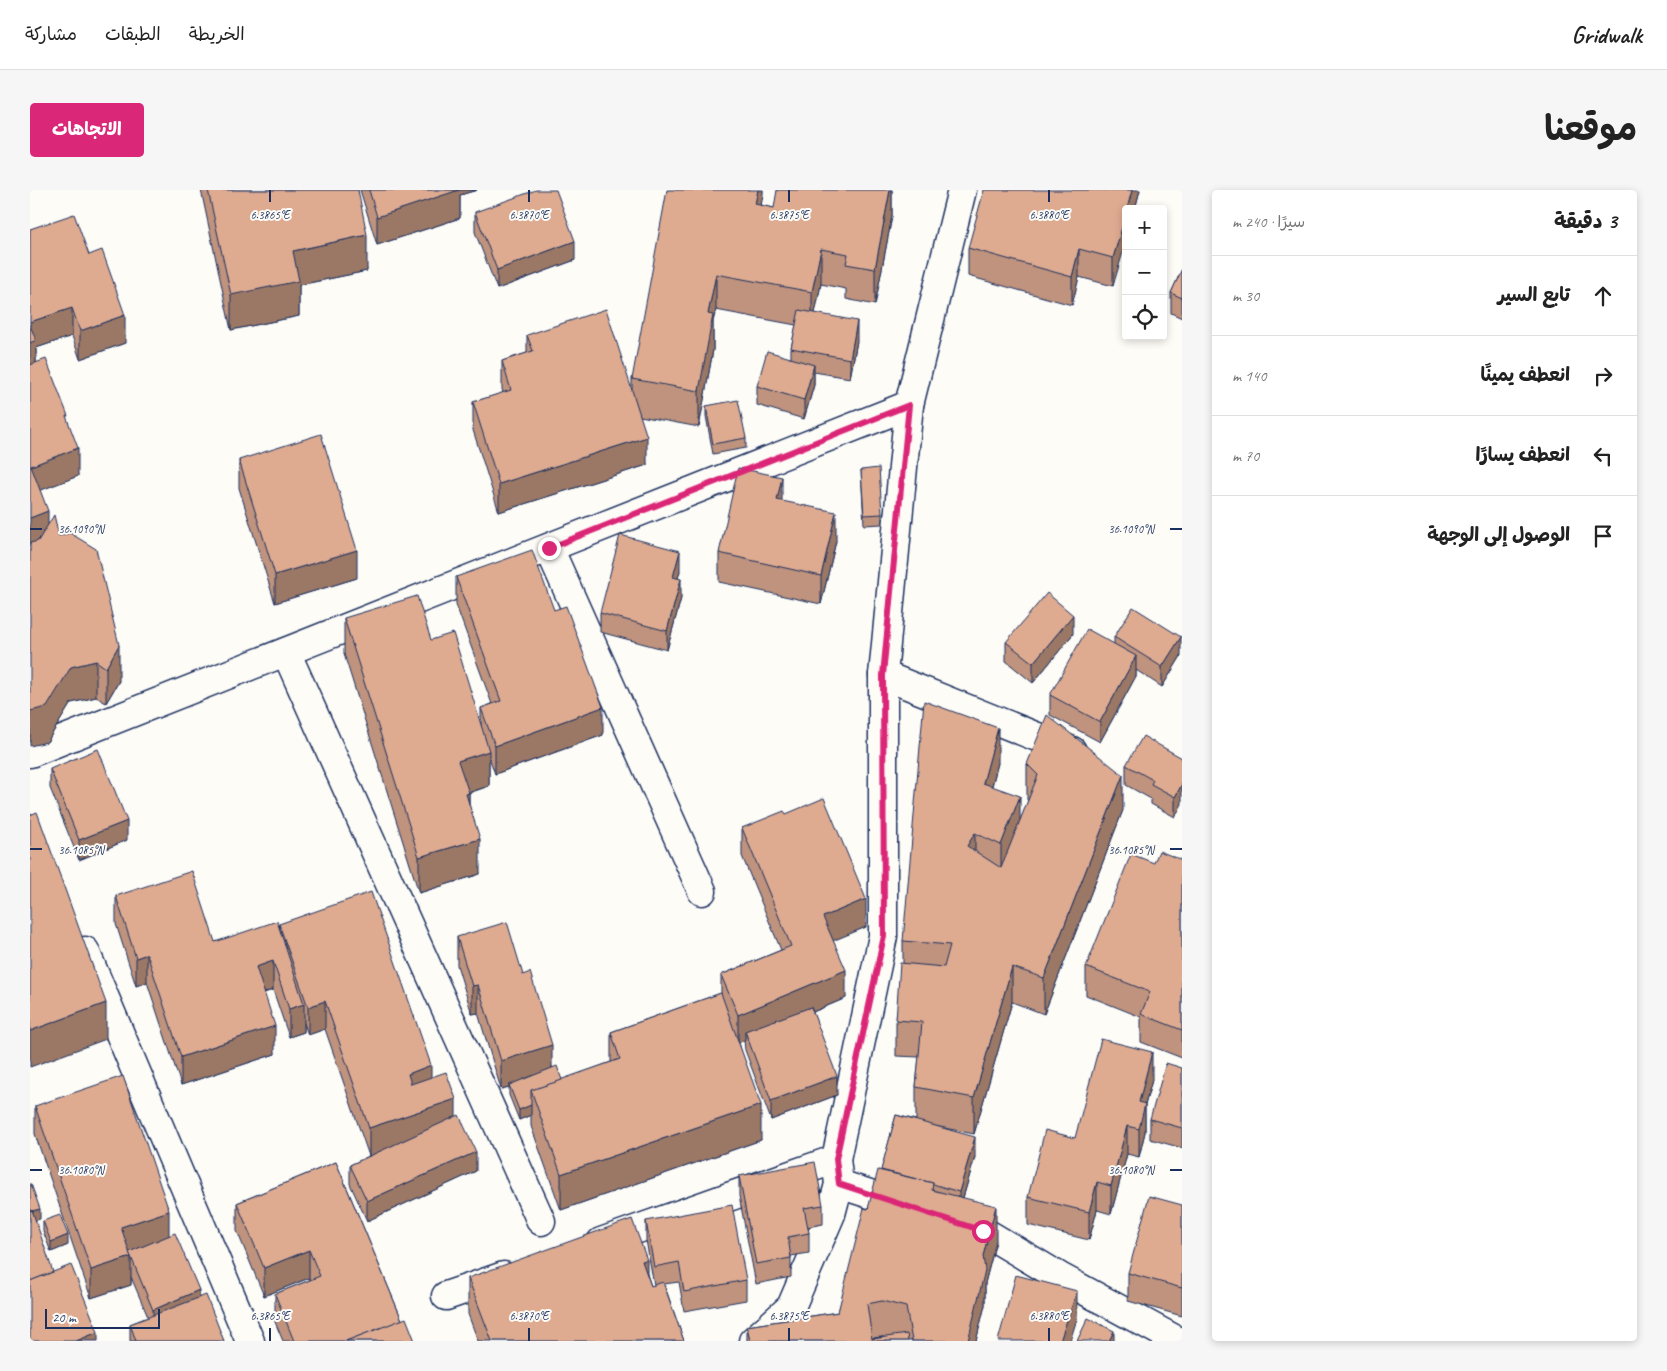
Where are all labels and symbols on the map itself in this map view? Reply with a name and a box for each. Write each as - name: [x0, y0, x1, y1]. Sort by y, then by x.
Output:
- text: 6.3865°E: [250, 207, 291, 223]
- text: 6.3870°E: [509, 207, 550, 223]
- text: 6.3875°E: [769, 207, 810, 223]
- text: 6.3880°E: [1029, 207, 1070, 223]
- text: 36.1090°N: [58, 521, 105, 537]
- text: 36.1090°N: [1108, 521, 1155, 537]
- route end: [538, 537, 561, 560]
- text: 36.1085°N: [58, 842, 105, 858]
- text: 36.1085°N: [1108, 842, 1155, 858]
- text: 36.1080°N: [58, 1162, 105, 1178]
- text: 36.1080°N: [1108, 1162, 1155, 1178]
- route start: [972, 1220, 995, 1243]
- scale bar: [45, 1306, 160, 1329]
- text: 6.3865°E: [250, 1308, 291, 1324]
- text: 6.3870°E: [509, 1308, 550, 1324]
- text: 6.3875°E: [769, 1308, 810, 1324]
- text: 6.3880°E: [1029, 1308, 1070, 1324]

